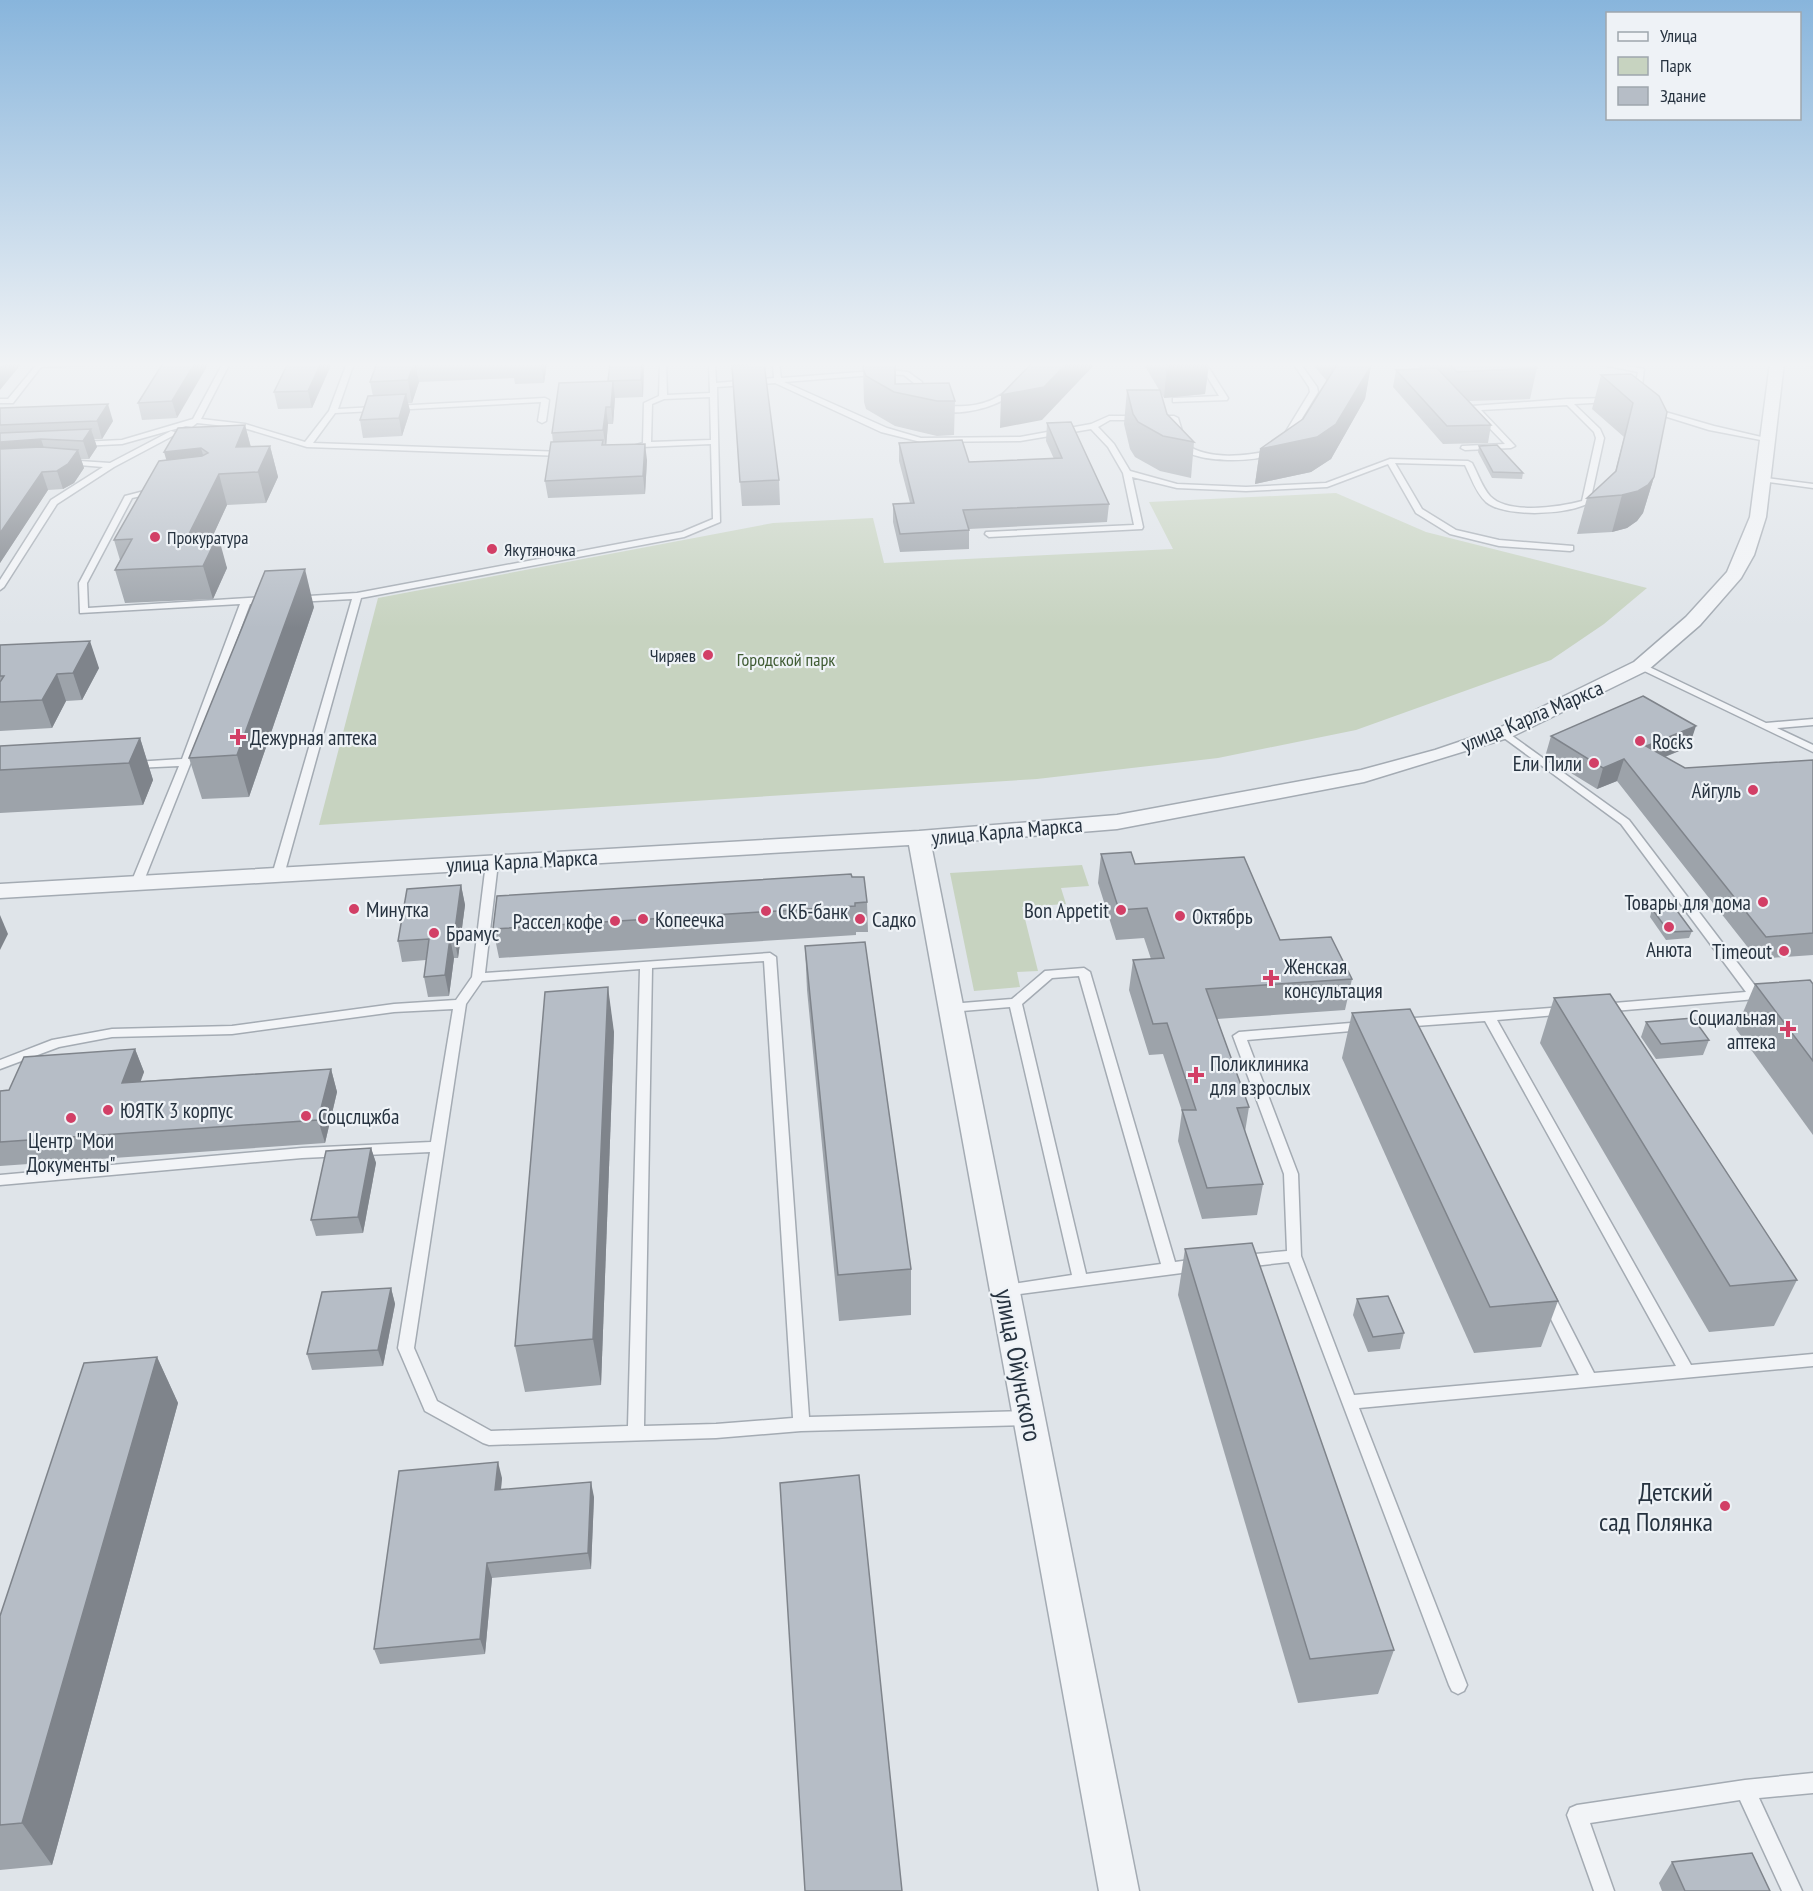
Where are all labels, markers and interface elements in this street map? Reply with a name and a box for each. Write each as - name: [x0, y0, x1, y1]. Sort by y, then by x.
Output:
- legend: [1606, 12, 1801, 120]
- text: Улица: [1660, 24, 1697, 47]
- text: Парк: [1660, 54, 1691, 77]
- text: Здание: [1660, 84, 1706, 107]
- place label: Прокуратура: [167, 526, 248, 549]
- marker: Прокуратура: [148, 530, 162, 544]
- place label: Якутяночка: [504, 538, 576, 561]
- marker: Якутяночка: [485, 542, 499, 556]
- place label: Чиряев: [650, 644, 696, 667]
- marker: Чиряев: [701, 648, 715, 662]
- park label: Городской парк: [737, 648, 835, 671]
- street label: улица Карла Маркса: [1457, 674, 1607, 758]
- place label: Дежурная аптека: [250, 724, 377, 751]
- place label: Rocks: [1652, 728, 1693, 755]
- marker: Дежурная аптека: [231, 730, 245, 744]
- marker: Rocks: [1633, 734, 1647, 748]
- place label: Ели Пили: [1513, 750, 1582, 777]
- marker: Ели Пили: [1587, 756, 1601, 770]
- place label: Айгуль: [1692, 777, 1741, 804]
- marker: Айгуль: [1746, 783, 1760, 797]
- street label: улица Карла Маркса: [930, 811, 1084, 851]
- street label: улица Карла Маркса: [446, 844, 598, 878]
- place label: Товары для дома: [1625, 889, 1751, 916]
- marker: Товары для дома: [1756, 895, 1770, 909]
- place label: Минутка: [366, 896, 429, 923]
- place label: Bon Appetit: [1024, 897, 1109, 924]
- place label: СКБ-банк: [778, 898, 848, 925]
- marker: Минутка: [347, 902, 361, 916]
- marker: Bon Appetit: [1114, 903, 1128, 917]
- place label: Октябрь: [1192, 903, 1253, 930]
- marker: СКБ-банк: [759, 904, 773, 918]
- place label: Копеечка: [655, 906, 724, 933]
- place label: Садко: [872, 906, 916, 933]
- place label: Рассел кофе: [513, 908, 603, 935]
- marker: Октябрь: [1173, 909, 1187, 923]
- marker: Копеечка: [636, 912, 650, 926]
- marker: Садко: [853, 912, 867, 926]
- marker: Рассел кофе: [608, 914, 622, 928]
- place label: Брамус: [446, 920, 500, 947]
- marker: Анюта: [1662, 920, 1676, 934]
- marker: Брамус: [427, 926, 441, 940]
- place label: Анюта: [1646, 936, 1692, 963]
- place label: Timeout: [1712, 938, 1772, 965]
- marker: Timeout: [1777, 944, 1791, 958]
- place label: Женская консультация: [1283, 953, 1383, 1004]
- marker: Женская консультация: [1262, 969, 1280, 987]
- place label: Социальная аптека: [1689, 1004, 1776, 1055]
- marker: Социальная аптека: [1781, 1022, 1795, 1036]
- place label: Поликлиника для взрослых: [1210, 1050, 1311, 1101]
- marker: Поликлиника для взрослых: [1187, 1066, 1205, 1084]
- place label: ЮЯТК 3 корпус: [120, 1097, 234, 1124]
- marker: ЮЯТК 3 корпус: [101, 1103, 115, 1117]
- place label: Соцслцжба: [318, 1103, 399, 1130]
- marker: Соцслцжба: [299, 1109, 313, 1123]
- marker: Центр "Мои Документы": [64, 1111, 78, 1125]
- place label: Центр "Мои Документы": [27, 1127, 115, 1178]
- street label: улица Ойунского: [988, 1286, 1050, 1444]
- place label: Детский сад Полянка: [1599, 1475, 1713, 1538]
- marker: Детский сад Полянка: [1718, 1499, 1732, 1513]

